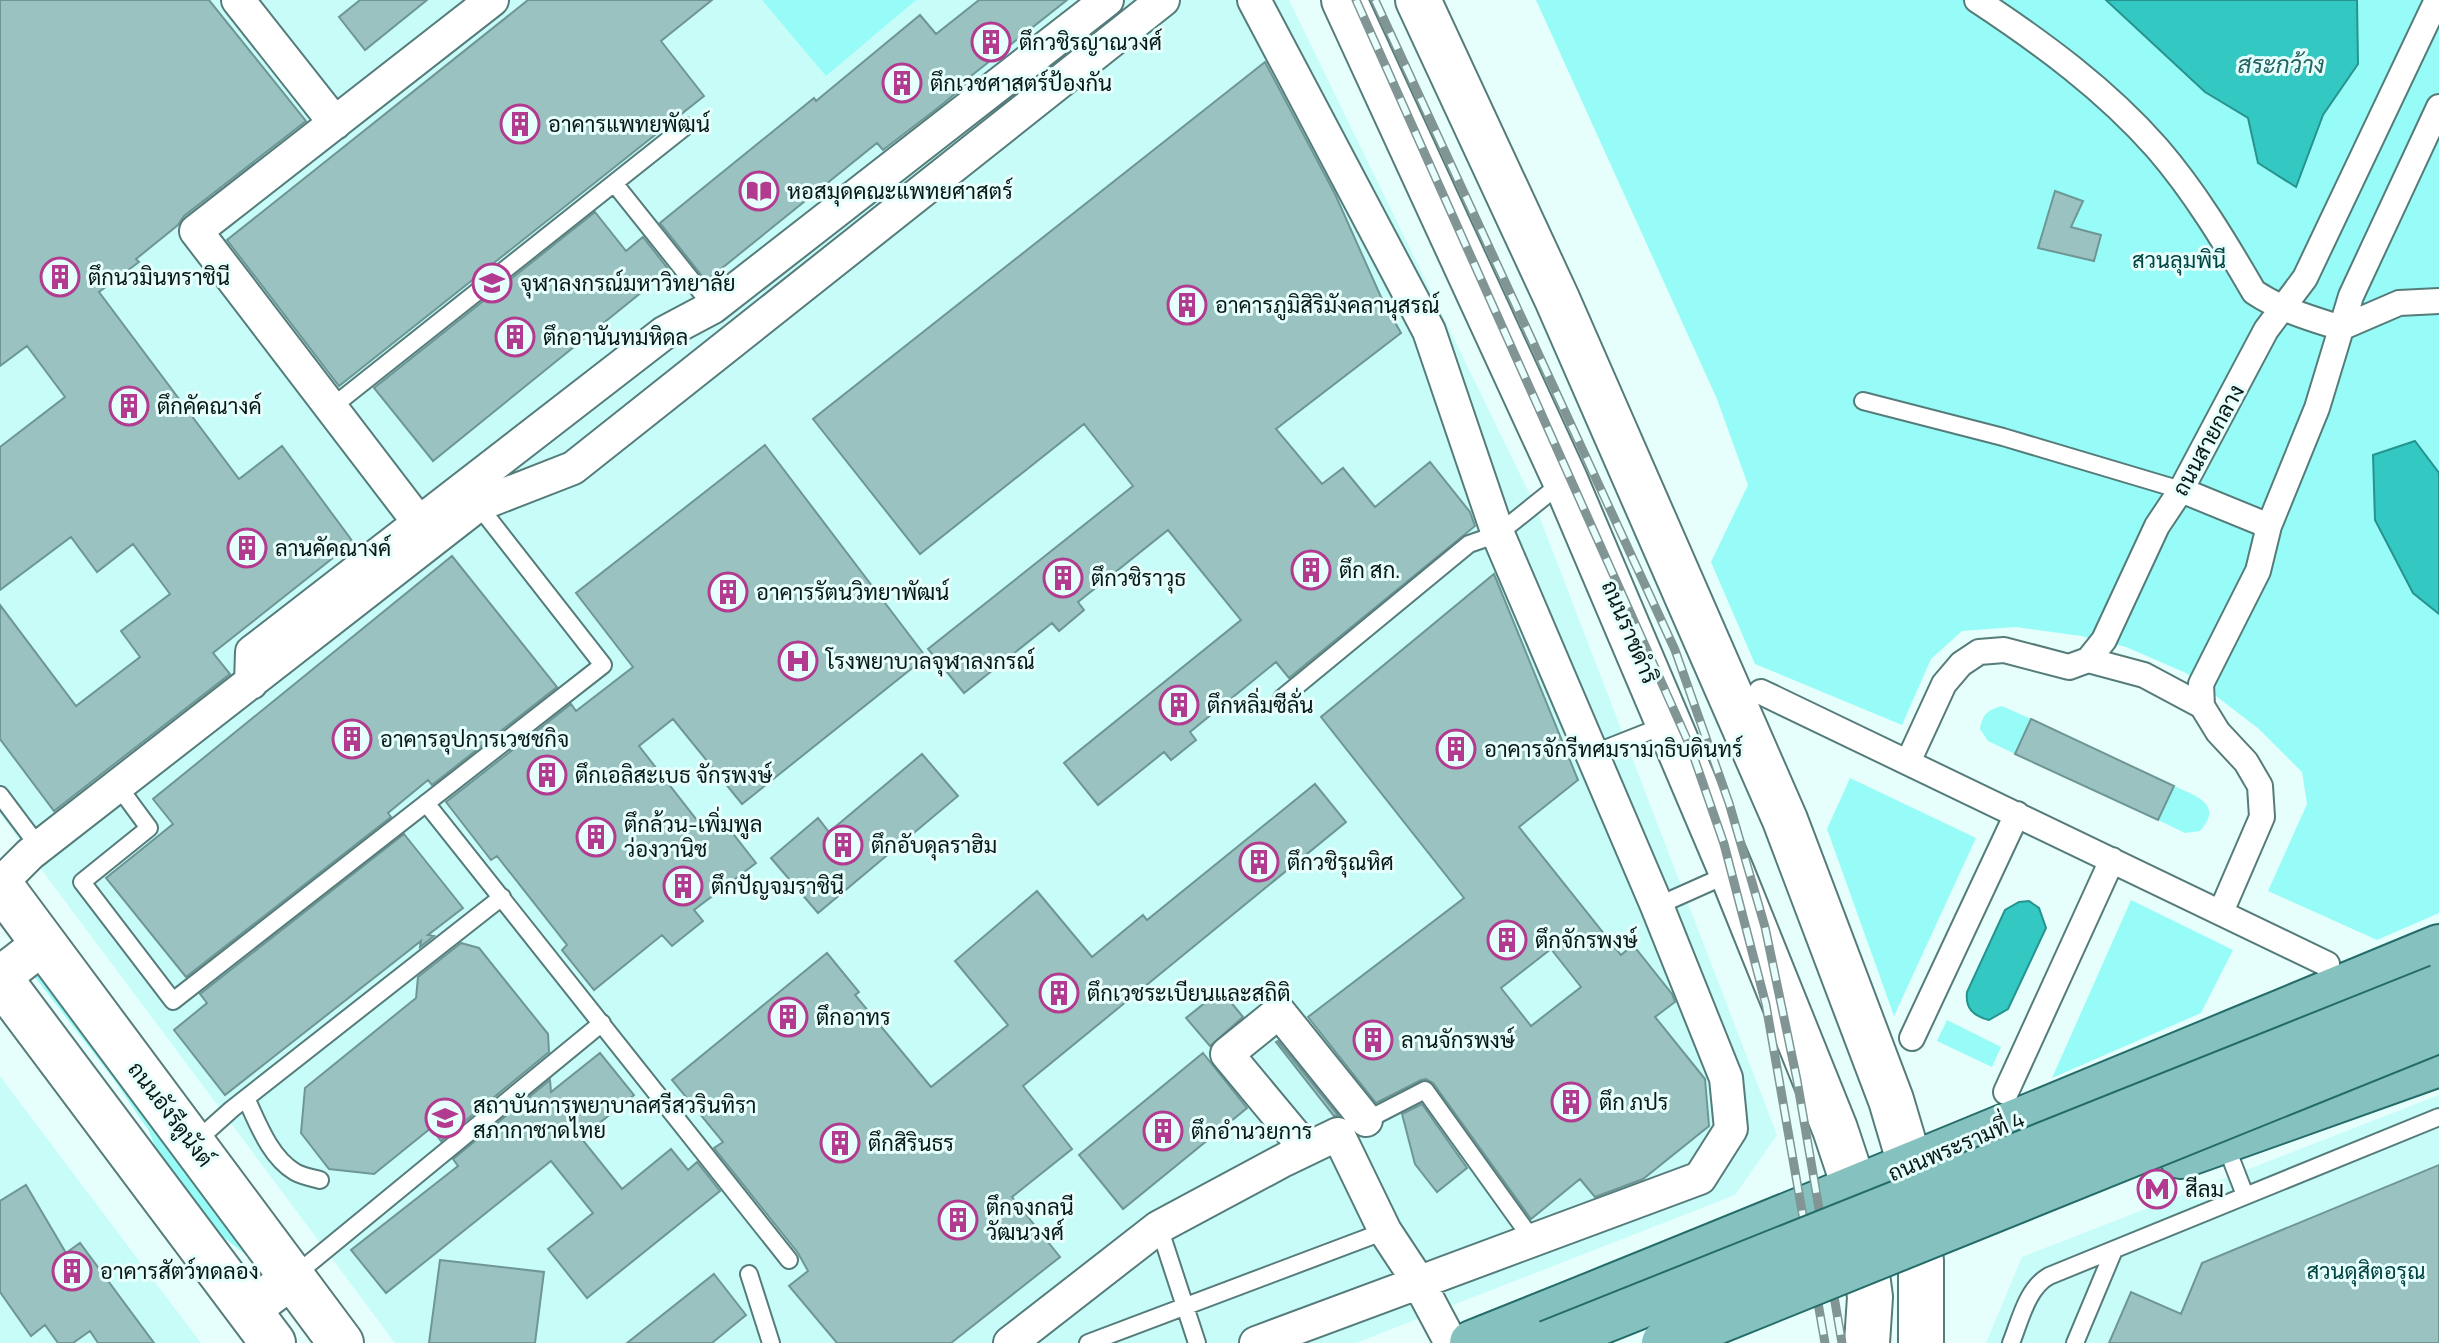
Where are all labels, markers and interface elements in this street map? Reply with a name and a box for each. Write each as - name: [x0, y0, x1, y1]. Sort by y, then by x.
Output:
- building icon: ตึกวชิรญาณวงศ์: [970, 21, 1012, 63]
- place label: ตึกวชิรญาณวงศ์: [1019, 25, 1162, 59]
- water label: สระกว้าง: [2238, 46, 2325, 82]
- building icon: ตึกเวชศาสตร์ป้องกัน: [881, 62, 923, 104]
- place label: ตึกเวชศาสตร์ป้องกัน: [930, 66, 1112, 100]
- building icon: อาคารแพทยพัฒน์: [499, 103, 541, 145]
- place label: อาคารแพทยพัฒน์: [548, 107, 710, 141]
- library icon: หอสมุดคณะแพทยศาสตร์: [738, 170, 780, 212]
- place label: หอสมุดคณะแพทยศาสตร์: [787, 174, 1013, 208]
- park label: สวนลุมพินี: [2132, 243, 2226, 277]
- building icon: ตึกนวมินทราชินี: [39, 256, 81, 298]
- place label: ตึกนวมินทราชินี: [88, 260, 230, 294]
- school or university icon: จุฬาลงกรณ์มหาวิทยาลัย: [471, 262, 513, 304]
- place label: จุฬาลงกรณ์มหาวิทยาลัย: [520, 266, 736, 300]
- building icon: อาคารภูมิสิริมังคลานุสรณ์: [1166, 284, 1208, 326]
- place label: อาคารภูมิสิริมังคลานุสรณ์: [1215, 288, 1440, 322]
- building icon: ตึกอานันทมหิดล: [494, 316, 536, 358]
- place label: ตึกอานันทมหิดล: [543, 320, 688, 354]
- street label: ถนนสายกลาง: [2163, 378, 2253, 502]
- building icon: ตึกคัคณางค์: [108, 385, 150, 427]
- place label: ตึกคัคณางค์: [157, 389, 262, 423]
- building icon: ลานคัคณางค์: [226, 527, 268, 569]
- place label: ลานคัคณางค์: [275, 531, 391, 565]
- building icon: ตึก สก.: [1290, 549, 1332, 591]
- place label: ตึก สก.: [1339, 553, 1400, 587]
- building icon: ตึกวชิราวุธ: [1042, 557, 1084, 599]
- place label: ตึกวชิราวุธ: [1091, 561, 1186, 595]
- building icon: อาคารรัตนวิทยาพัฒน์: [707, 571, 749, 613]
- place label: อาคารรัตนวิทยาพัฒน์: [756, 575, 949, 609]
- street label: ถนนราชดำริ: [1593, 575, 1667, 689]
- hospital icon: โรงพยาบาลจุฬาลงกรณ์: [777, 640, 819, 682]
- place label: โรงพยาบาลจุฬาลงกรณ์: [825, 644, 1035, 678]
- building icon: ตึกหลิ่มซีลั่น: [1158, 684, 1200, 726]
- place label: ตึกหลิ่มซีลั่น: [1207, 687, 1314, 722]
- building icon: อาคารอุปการเวชชกิจ: [331, 718, 373, 760]
- place label: อาคารอุปการเวชชกิจ: [380, 722, 569, 756]
- building icon: อาคารจักรีทศมรามาธิบดินทร์: [1435, 728, 1477, 770]
- place label: อาคารจักรีทศมรามาธิบดินทร์: [1484, 732, 1743, 766]
- building icon: ตึกเอลิสะเบธ จักรพงษ์: [526, 754, 568, 796]
- place label: ตึกเอลิสะเบธ จักรพงษ์: [575, 758, 773, 792]
- place label: ตึกล้วน-เพิ่มพูล ว่องวานิช: [624, 806, 762, 866]
- building icon: ตึกล้วน-เพิ่มพูล ว่องวานิช: [575, 816, 617, 858]
- building icon: ตึกอับดุลราฮิม: [822, 824, 864, 866]
- place label: ตึกอับดุลราฮิม: [871, 828, 997, 862]
- building icon: ตึกวชิรุณหิศ: [1238, 841, 1280, 883]
- place label: ตึกวชิรุณหิศ: [1287, 845, 1394, 879]
- building icon: ตึกปัญจมราชินี: [662, 865, 704, 907]
- place label: ตึกปัญจมราชินี: [711, 869, 844, 903]
- building icon: ตึกจักรพงษ์: [1486, 919, 1528, 961]
- place label: ตึกจักรพงษ์: [1535, 923, 1638, 957]
- building icon: ตึกเวชระเบียนและสถิติ: [1038, 972, 1080, 1014]
- place label: ตึกเวชระเบียนและสถิติ: [1087, 976, 1291, 1010]
- building icon: ตึกอาทร: [767, 996, 809, 1038]
- place label: ตึกอาทร: [816, 1000, 891, 1034]
- building icon: ลานจักรพงษ์: [1352, 1019, 1394, 1061]
- place label: ลานจักรพงษ์: [1401, 1023, 1516, 1057]
- street label: ถนนอังรีดูนังต์: [120, 1054, 222, 1174]
- building icon: ตึก ภปร: [1550, 1081, 1592, 1123]
- place label: ตึก ภปร: [1599, 1085, 1668, 1119]
- place label: สถาบันการพยาบาลศรีสวรินทิรา สภากาชาดไทย: [473, 1088, 756, 1147]
- school or university icon: สถาบันการพยาบาลศรีสวรินทิรา สภากาชาดไทย: [424, 1097, 466, 1139]
- street label: ถนนพระรามที่ 4: [1882, 1100, 2030, 1190]
- building icon: ตึกอำนวยการ: [1142, 1110, 1184, 1152]
- place label: ตึกอำนวยการ: [1191, 1114, 1312, 1148]
- building icon: ตึกสิรินธร: [819, 1122, 861, 1164]
- place label: ตึกสิรินธร: [868, 1126, 954, 1160]
- metro station icon: สีลม: [2136, 1168, 2178, 1210]
- place label: สีลม: [2185, 1172, 2224, 1206]
- place label: ตึกจงกลนี วัฒนวงศ์: [986, 1190, 1074, 1249]
- building icon: ตึกจงกลนี วัฒนวงศ์: [937, 1199, 979, 1241]
- building icon: อาคารสัตว์ทดลอง: [51, 1250, 93, 1292]
- place label: อาคารสัตว์ทดลอง: [100, 1254, 259, 1288]
- park label: สวนดุสิตอรุณ: [2306, 1254, 2426, 1288]

